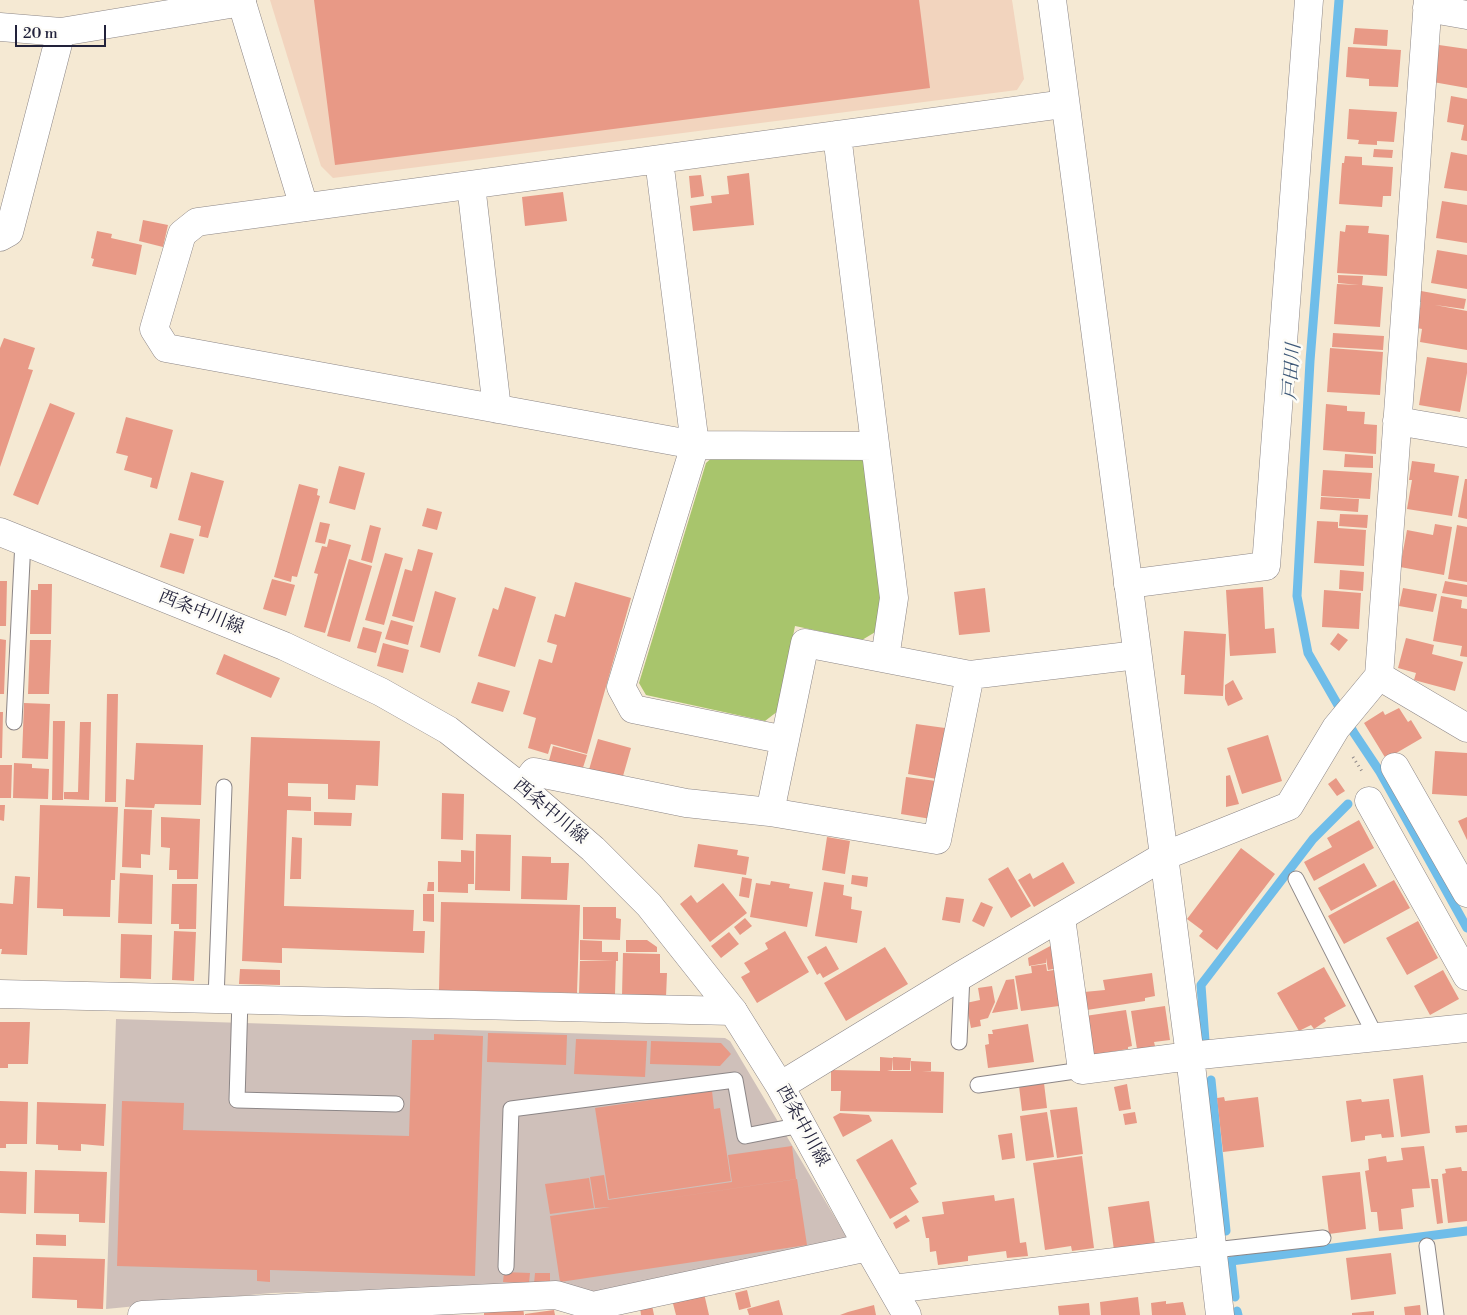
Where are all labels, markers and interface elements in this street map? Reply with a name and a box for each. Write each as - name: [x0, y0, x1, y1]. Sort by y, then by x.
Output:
- scale bar: [18, 15, 109, 47]
- text: 20 m: [23, 24, 58, 43]
- water label: 戸田川: [1280, 343, 1306, 401]
- street label: 西条中川線: [155, 586, 247, 640]
- street label: 西条中川線: [509, 775, 591, 849]
- street label: 西条中川線: [771, 1081, 833, 1171]

